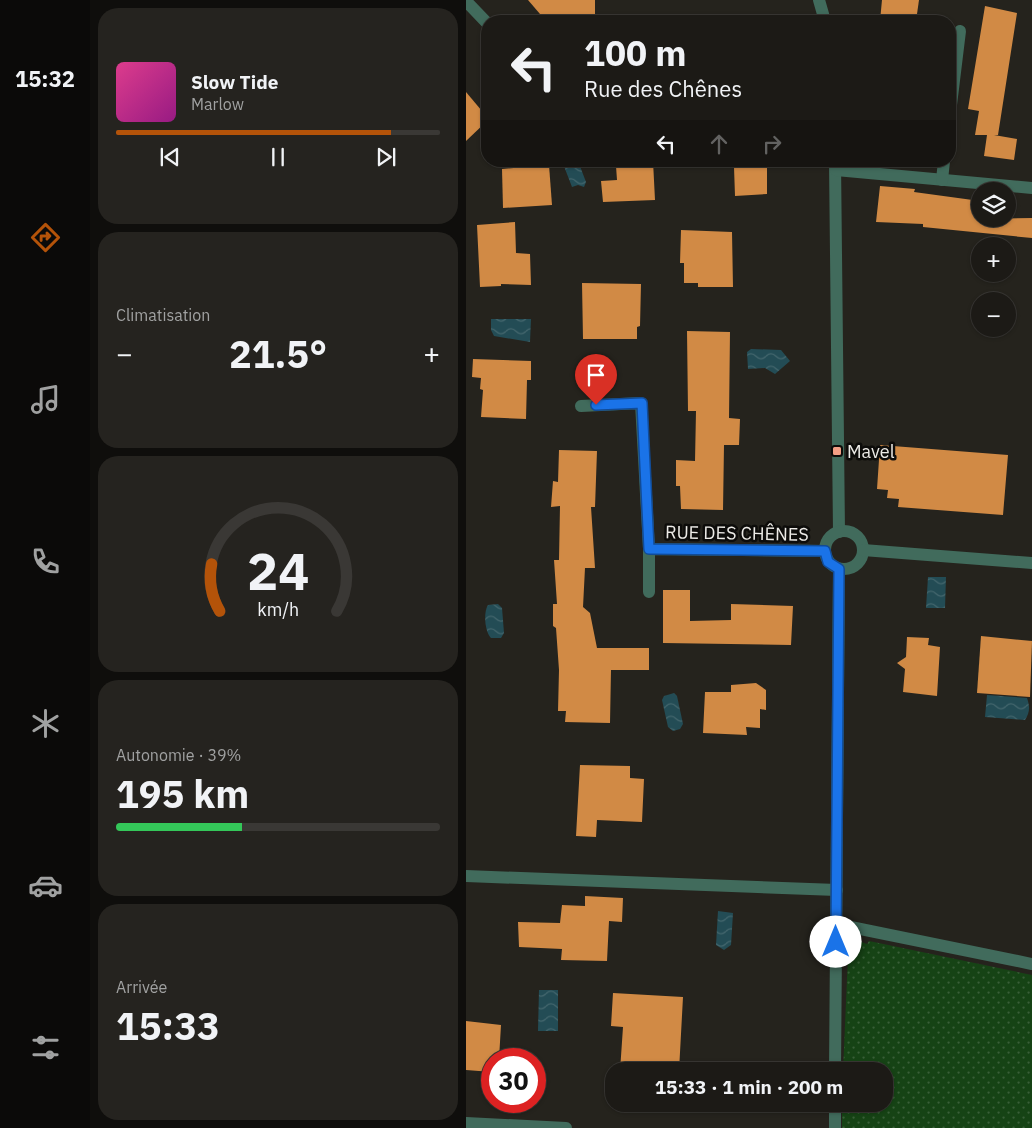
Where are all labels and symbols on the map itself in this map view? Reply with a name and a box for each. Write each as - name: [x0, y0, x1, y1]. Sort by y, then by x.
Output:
- pin: [575, 354, 617, 405]
- place label: Mavel: [847, 440, 895, 463]
- marker: Mavel: [831, 445, 843, 457]
- street label: RUE DES CHÊNES: [665, 520, 809, 546]
- position arrow: [809, 915, 861, 967]
- speed limit sign: 30: [481, 1048, 546, 1113]

